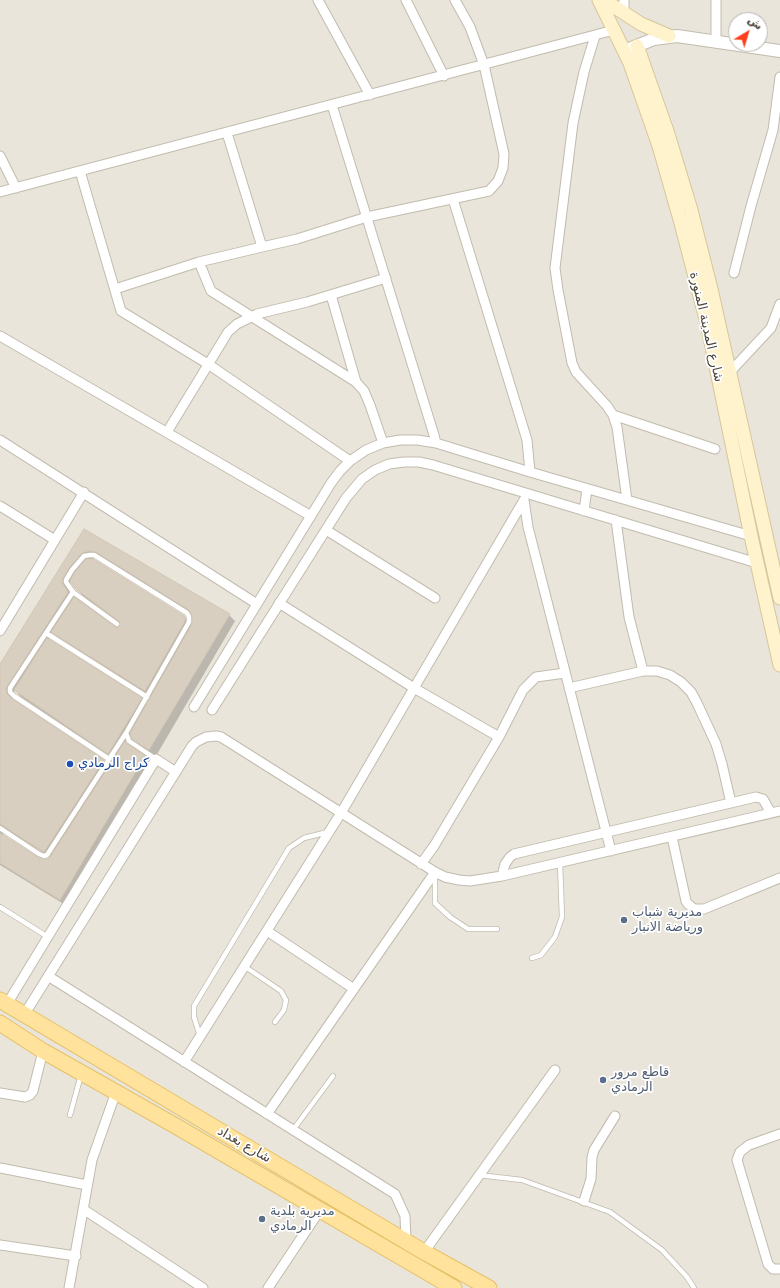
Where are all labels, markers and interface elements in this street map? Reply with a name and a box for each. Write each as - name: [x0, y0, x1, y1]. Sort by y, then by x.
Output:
- north arrow: [728, 12, 768, 52]
- text: ش: [745, 13, 765, 33]
- street label: شارع المدينة المنورة: [686, 270, 726, 384]
- place label: كراج الرمادي: [78, 756, 149, 772]
- marker: كراج الرمادي: [65, 759, 75, 769]
- place label: مديرية شباب ورياضة الانبار: [632, 905, 703, 936]
- marker: مديرية شباب ورياضة الانبار: [619, 915, 629, 925]
- place label: قاطع مرور الرمادي: [611, 1065, 669, 1096]
- marker: قاطع مرور الرمادي: [598, 1075, 608, 1085]
- street label: شارع بغداد: [214, 1123, 274, 1167]
- place label: مديرية بلدية الرمادي: [270, 1204, 335, 1235]
- marker: مديرية بلدية الرمادي: [257, 1214, 267, 1224]

